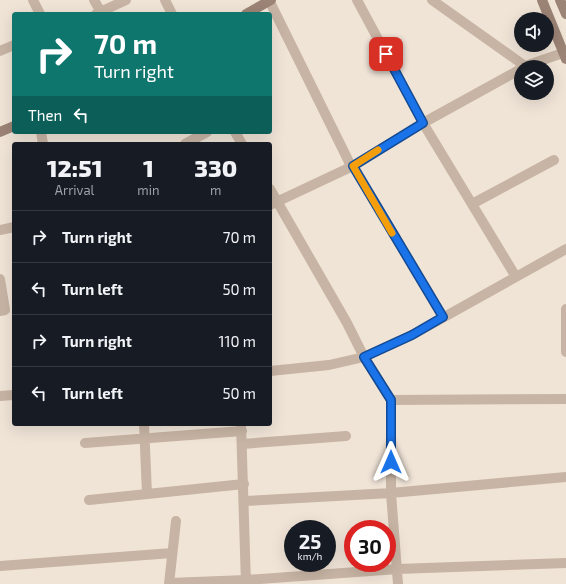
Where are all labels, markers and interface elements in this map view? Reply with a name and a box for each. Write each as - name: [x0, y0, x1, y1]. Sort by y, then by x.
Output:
- map controls: [514, 12, 554, 100]
- button: sound: [514, 12, 554, 52]
- text: 70 m: [94, 26, 157, 60]
- icon: right: [28, 28, 80, 80]
- pin: [369, 37, 403, 71]
- icon: arrive: [375, 43, 397, 65]
- text: Turn right: [94, 60, 174, 82]
- button: layers: [514, 60, 554, 100]
- icon: left: [70, 104, 92, 126]
- text: Then: [28, 106, 62, 124]
- text: 12:51: [47, 153, 103, 182]
- text: 1: [143, 153, 154, 182]
- text: 330: [194, 153, 237, 182]
- text: Arrival: [55, 182, 94, 198]
- text: min: [137, 182, 159, 198]
- text: m: [210, 182, 221, 198]
- icon: right: [28, 226, 50, 248]
- text: Turn right: [62, 228, 132, 246]
- text: 70 m: [223, 228, 256, 246]
- icon: left: [28, 278, 50, 300]
- text: Turn left: [62, 280, 123, 298]
- text: 50 m: [222, 280, 256, 298]
- icon: right: [28, 330, 50, 352]
- text: Turn right: [62, 332, 132, 350]
- text: 110 m: [219, 332, 256, 350]
- icon: left: [28, 382, 50, 404]
- text: Turn left: [62, 384, 123, 402]
- text: 50 m: [222, 384, 256, 402]
- position arrow: [370, 441, 412, 483]
- speed limit sign: 30: [344, 520, 396, 572]
- text: 25: [299, 529, 321, 553]
- text: km/h: [298, 550, 322, 562]

